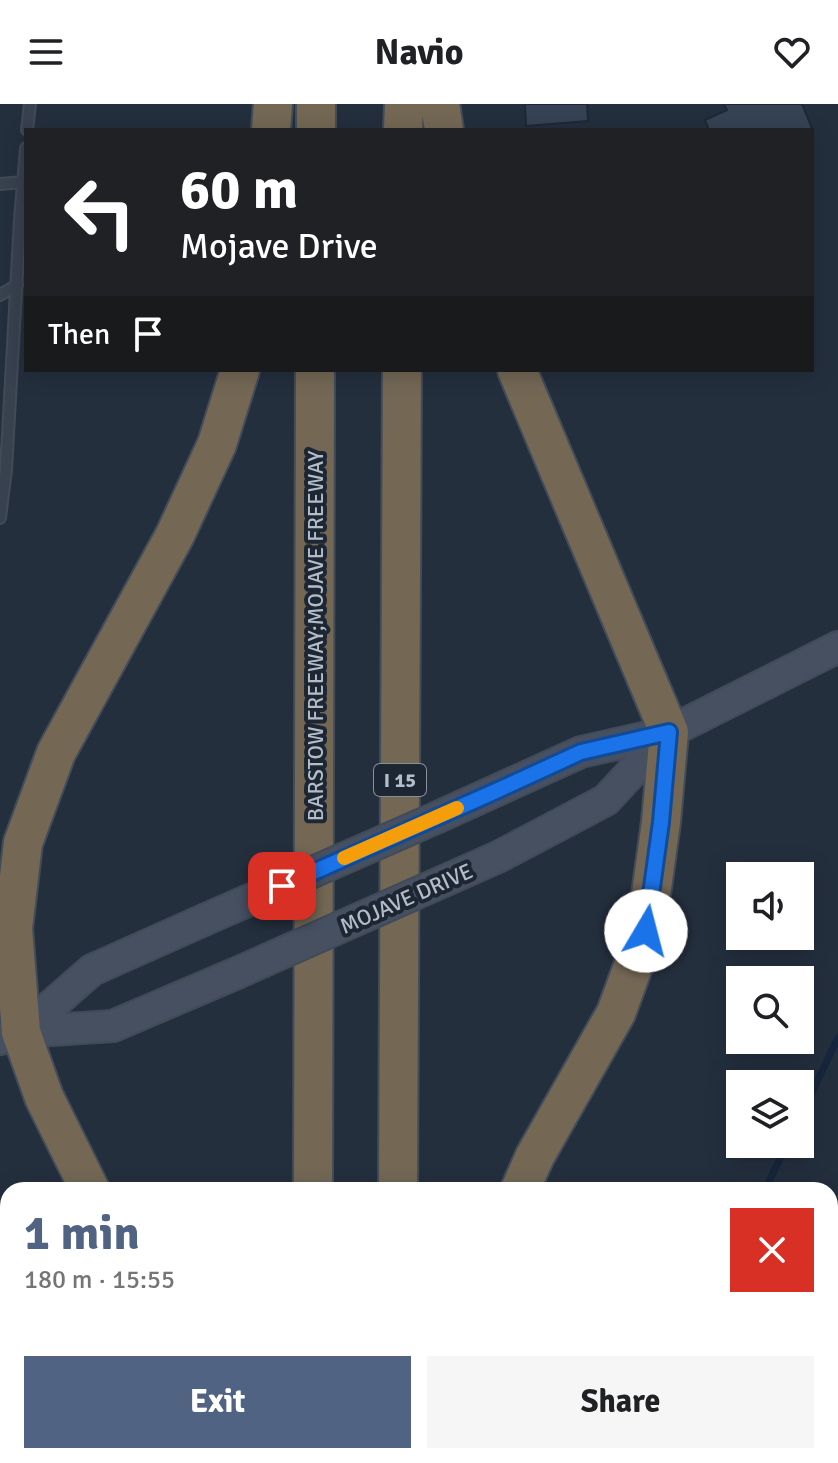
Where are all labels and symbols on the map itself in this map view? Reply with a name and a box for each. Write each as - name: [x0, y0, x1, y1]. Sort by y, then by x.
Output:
- street label: BARSTOW FREEWAY;MOJAVE FREEWAY: [302, 451, 329, 821]
- road number: I 15: [374, 764, 426, 796]
- pin: [248, 852, 316, 920]
- street label: MOJAVE DRIVE: [336, 857, 477, 940]
- position arrow: [604, 889, 688, 973]

